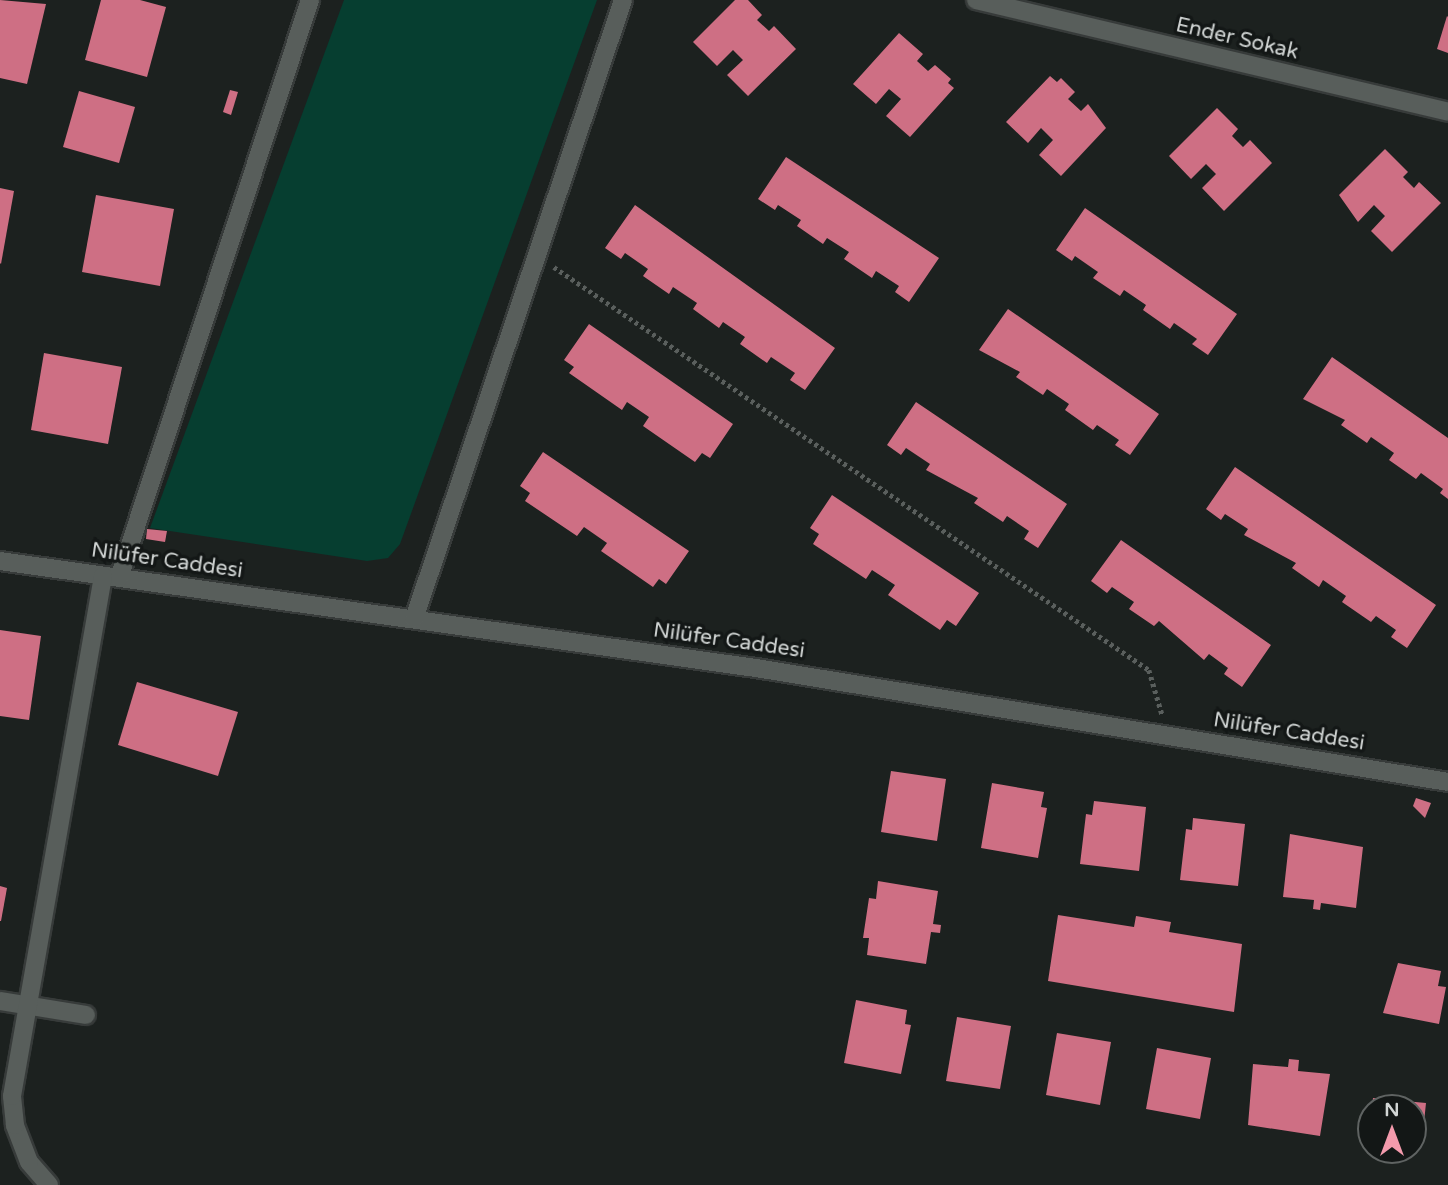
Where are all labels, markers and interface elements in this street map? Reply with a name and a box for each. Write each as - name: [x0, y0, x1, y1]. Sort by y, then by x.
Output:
- street label: Ender Sokak: [1173, 13, 1301, 65]
- street label: Nilüfer Caddesi: [90, 538, 244, 584]
- street label: Nilüfer Caddesi: [652, 618, 806, 664]
- street label: Nilüfer Caddesi: [1212, 708, 1366, 756]
- north arrow: [1357, 1094, 1427, 1164]
- text: N: [1384, 1099, 1400, 1121]

